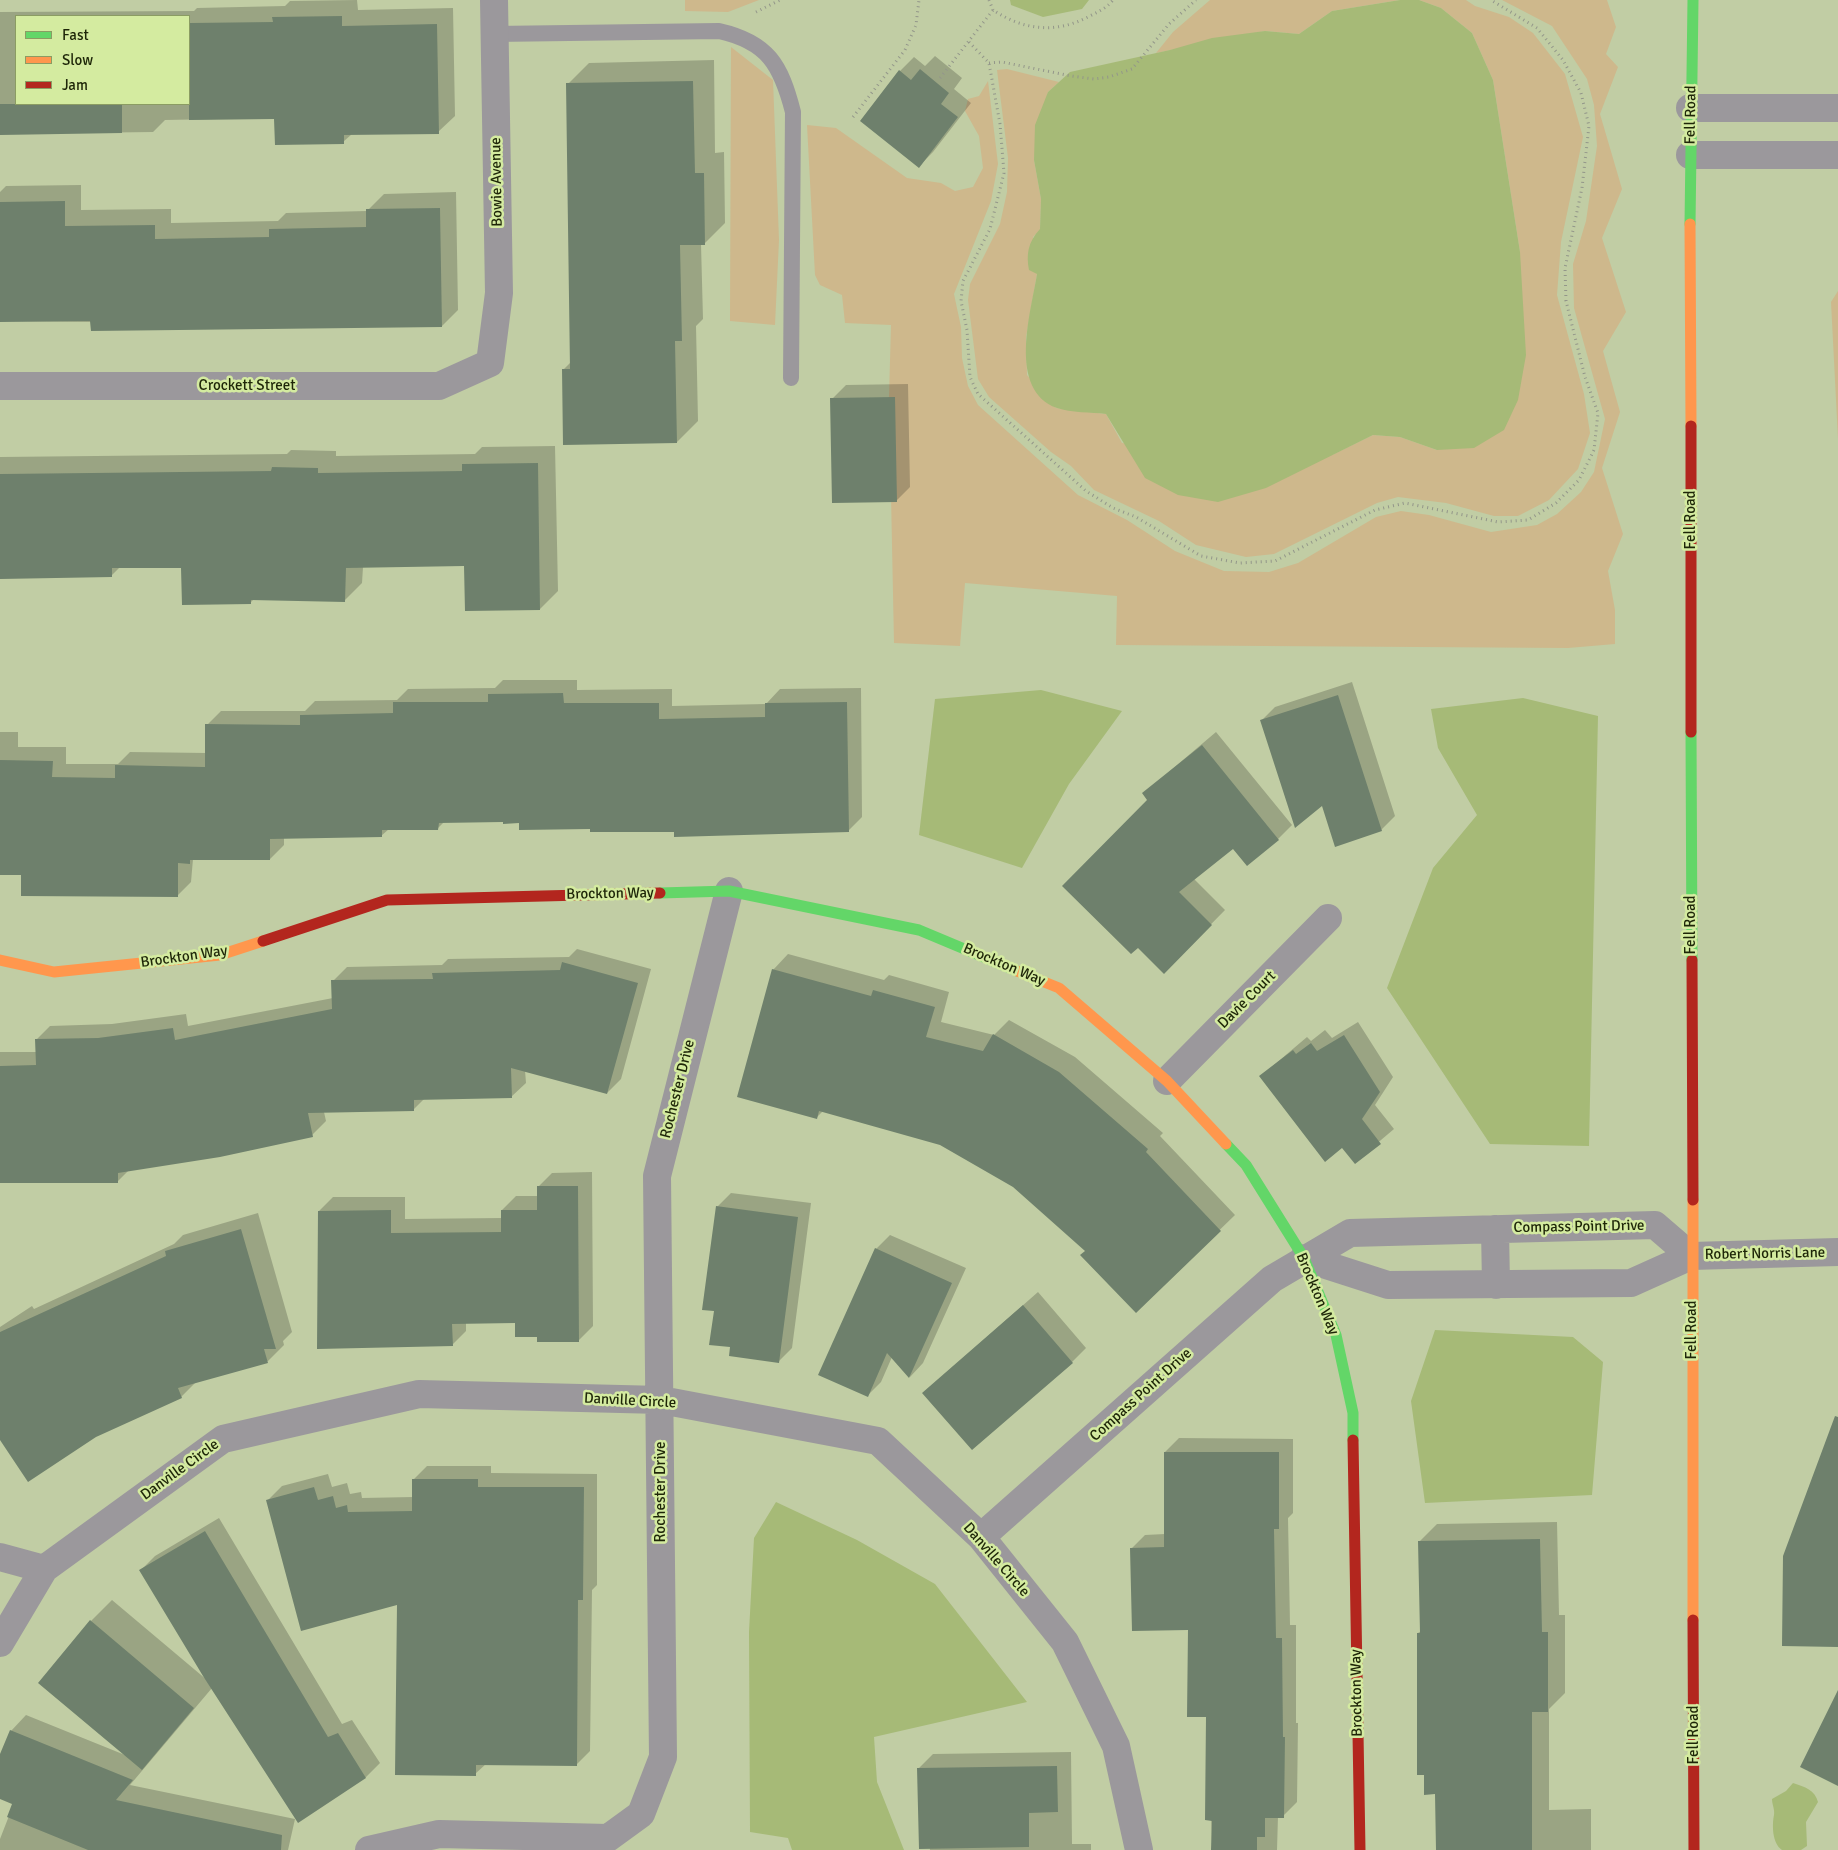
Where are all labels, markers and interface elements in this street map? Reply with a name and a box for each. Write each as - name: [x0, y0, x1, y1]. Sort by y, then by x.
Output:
- legend: [15, 15, 190, 105]
- text: Fast: [62, 26, 89, 44]
- text: Slow: [62, 51, 93, 69]
- text: Jam: [62, 76, 88, 94]
- street label: Fell Road: [1681, 85, 1701, 145]
- street label: Bowie Avenue: [487, 137, 507, 227]
- street label: Crockett Street: [199, 377, 295, 395]
- street label: Fell Road: [1682, 491, 1700, 549]
- street label: Brockton Way: [566, 884, 654, 904]
- street label: Fell Road: [1682, 896, 1700, 954]
- street label: Brockton Way: [960, 940, 1048, 990]
- street label: Brockton Way: [139, 942, 229, 972]
- street label: Davie Court: [1214, 967, 1280, 1033]
- street label: Rochester Drive: [657, 1038, 699, 1140]
- street label: Compass Point Drive: [1513, 1217, 1645, 1237]
- street label: Robert Norris Lane: [1705, 1244, 1825, 1264]
- street label: Brockton Way: [1292, 1250, 1342, 1338]
- street label: Fell Road: [1683, 1301, 1701, 1359]
- street label: Compass Point Drive: [1086, 1345, 1196, 1445]
- street label: Danville Circle: [583, 1390, 677, 1412]
- street label: Danville Circle: [137, 1436, 223, 1504]
- street label: Rochester Drive: [652, 1442, 670, 1542]
- street label: Danville Circle: [959, 1519, 1033, 1601]
- street label: Brockton Way: [1347, 1649, 1367, 1737]
- street label: Fell Road: [1685, 1706, 1703, 1764]

